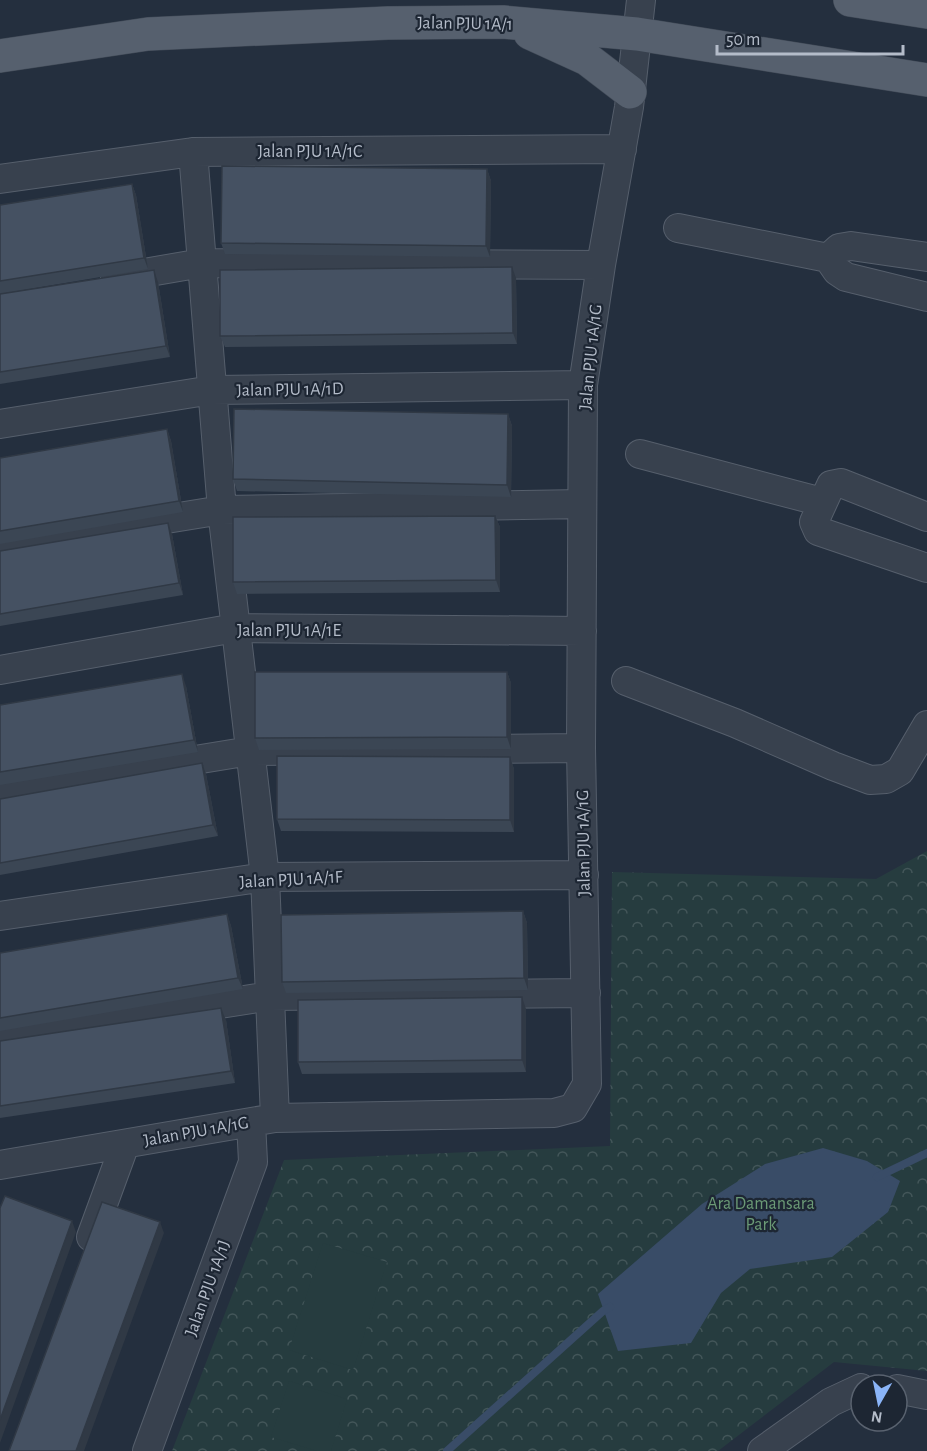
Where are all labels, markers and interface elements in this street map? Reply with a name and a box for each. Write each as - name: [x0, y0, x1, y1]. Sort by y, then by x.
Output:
- street label: Jalan PJU 1A/1: [417, 14, 513, 34]
- scale bar: [717, 18, 903, 56]
- text: 50 m: [726, 31, 760, 49]
- street label: Jalan PJU 1A/1C: [258, 143, 362, 161]
- street label: Jalan PJU 1A/1G: [576, 303, 606, 411]
- street label: Jalan PJU 1A/1D: [236, 380, 344, 400]
- street label: Jalan PJU 1A/1E: [237, 622, 341, 640]
- street label: Jalan PJU 1A/1G: [574, 790, 594, 896]
- street label: Jalan PJU 1A/1F: [239, 868, 343, 892]
- street label: Jalan PJU 1A/1G: [142, 1114, 250, 1150]
- park label: Ara Damansara Park: [707, 1195, 815, 1234]
- street label: Jalan PJU 1A/1J: [182, 1238, 234, 1339]
- north arrow: [849, 1373, 909, 1433]
- text: N: [870, 1408, 884, 1426]

